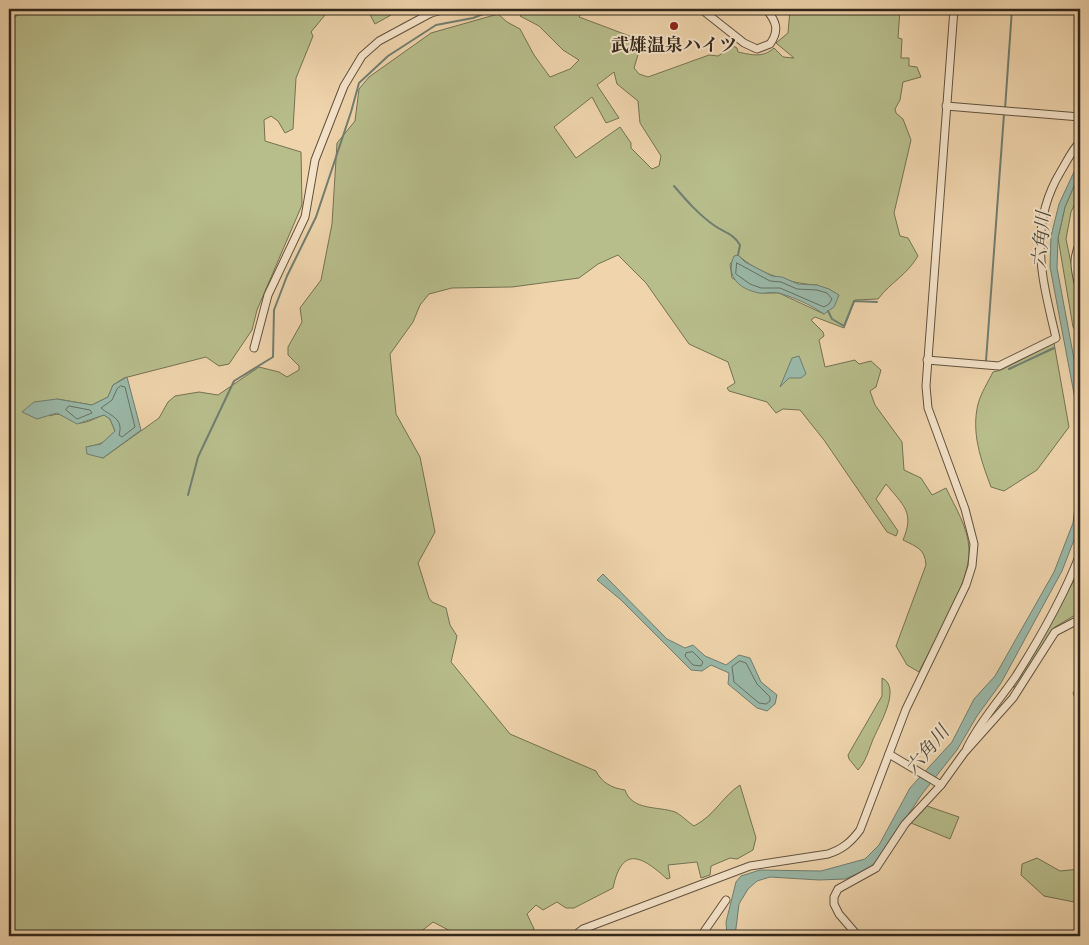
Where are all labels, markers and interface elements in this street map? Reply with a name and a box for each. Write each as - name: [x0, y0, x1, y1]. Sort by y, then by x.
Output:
- marker: 武雄温泉ハイツ: [668, 20, 680, 32]
- place label: 武雄温泉ハイツ: [611, 34, 737, 56]
- water label: 六角川: [1027, 209, 1055, 269]
- water label: 六角川: [900, 719, 955, 779]

